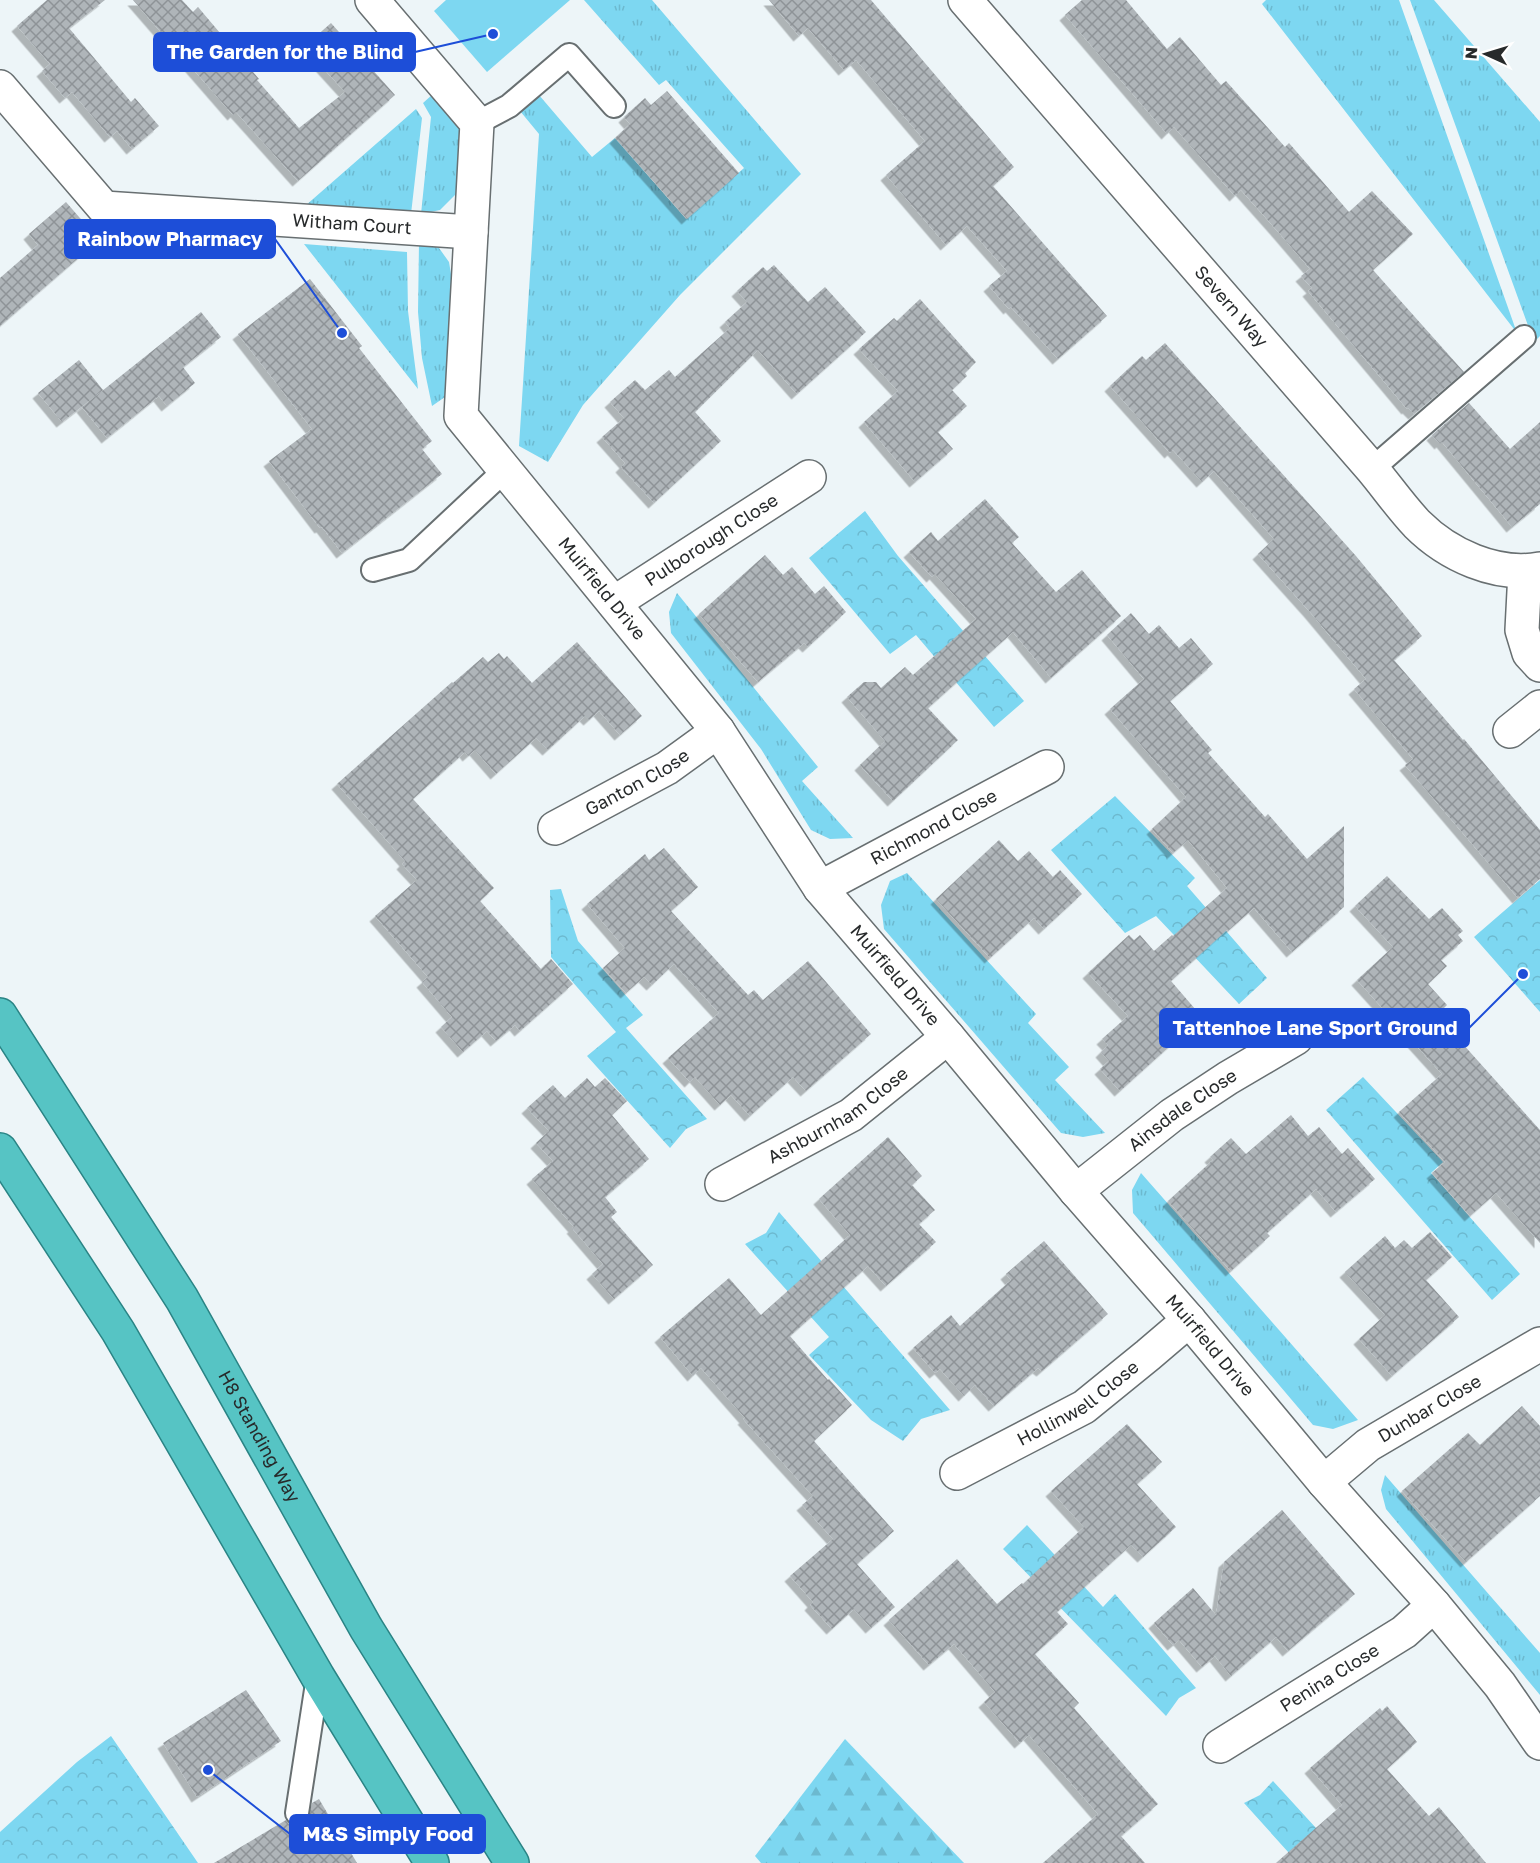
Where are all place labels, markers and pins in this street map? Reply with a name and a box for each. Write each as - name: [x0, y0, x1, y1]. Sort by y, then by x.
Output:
- callout: The Garden for the Blind: [154, 33, 415, 71]
- callout: Rainbow Pharmacy: [65, 220, 275, 258]
- callout: Tattenhoe Lane Sport Ground: [1160, 1009, 1469, 1047]
- callout: M&S Simply Food: [290, 1815, 485, 1853]

